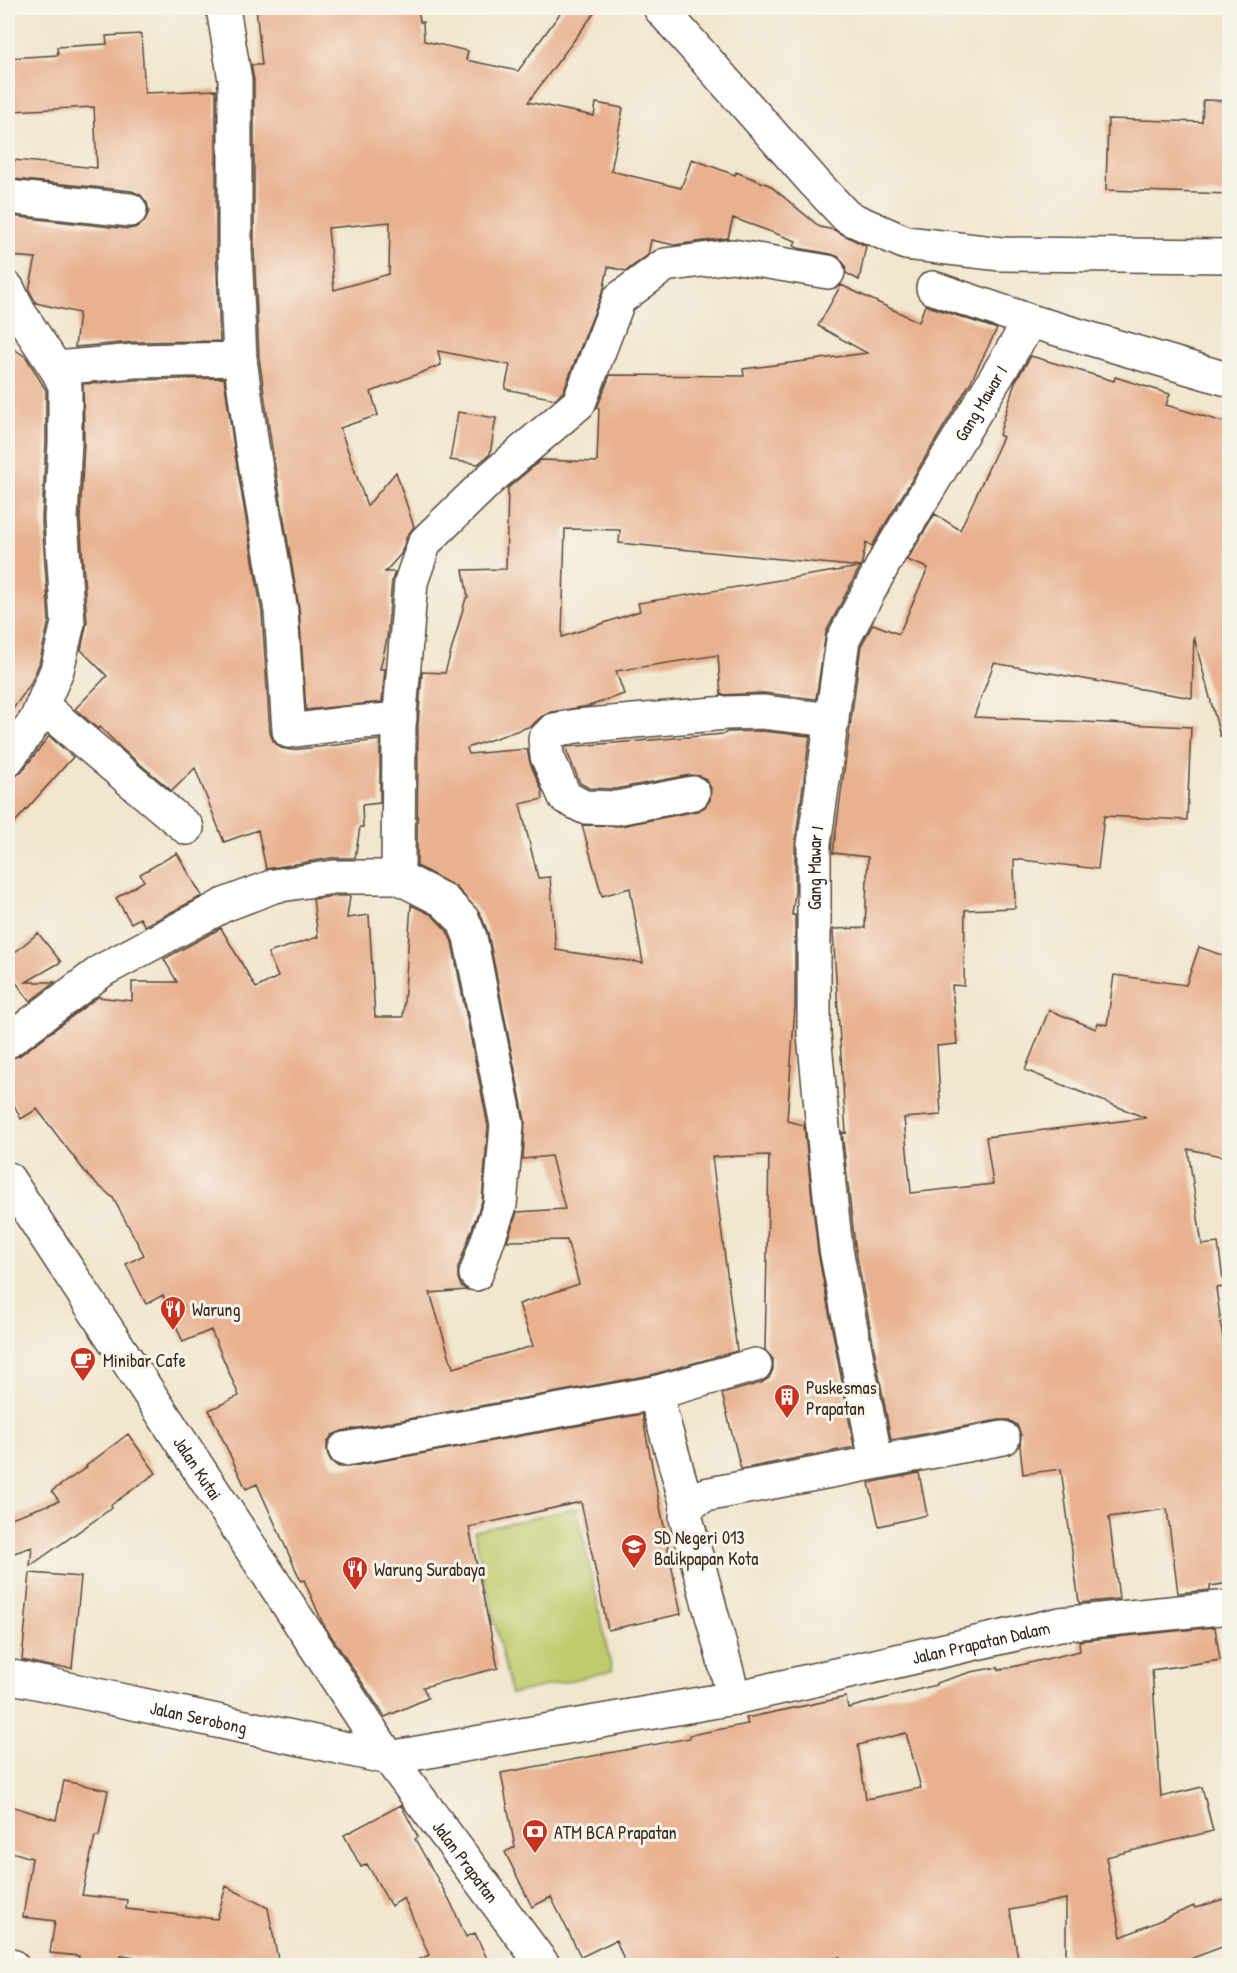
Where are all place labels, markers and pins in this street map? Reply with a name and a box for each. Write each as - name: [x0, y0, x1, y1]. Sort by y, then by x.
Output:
- restaurant icon: Warung: [158, 1294, 188, 1332]
- place label: Warung: [192, 1297, 240, 1322]
- cafe icon: Minibar Cafe: [68, 1345, 98, 1383]
- place label: Minibar Cafe: [103, 1348, 186, 1373]
- place label: Puskesmas Prapatan: [806, 1375, 877, 1421]
- building icon: Puskesmas Prapatan: [772, 1382, 802, 1420]
- place label: SD Negeri 013 Balikpapan Kota: [654, 1525, 758, 1571]
- school or university icon: SD Negeri 013 Balikpapan Kota: [619, 1532, 649, 1570]
- restaurant icon: Warung Surabaya: [340, 1554, 370, 1592]
- place label: Warung Surabaya: [374, 1557, 485, 1582]
- bank icon: ATM BCA Prapatan: [520, 1817, 550, 1855]
- place label: ATM BCA Prapatan: [554, 1820, 677, 1845]

